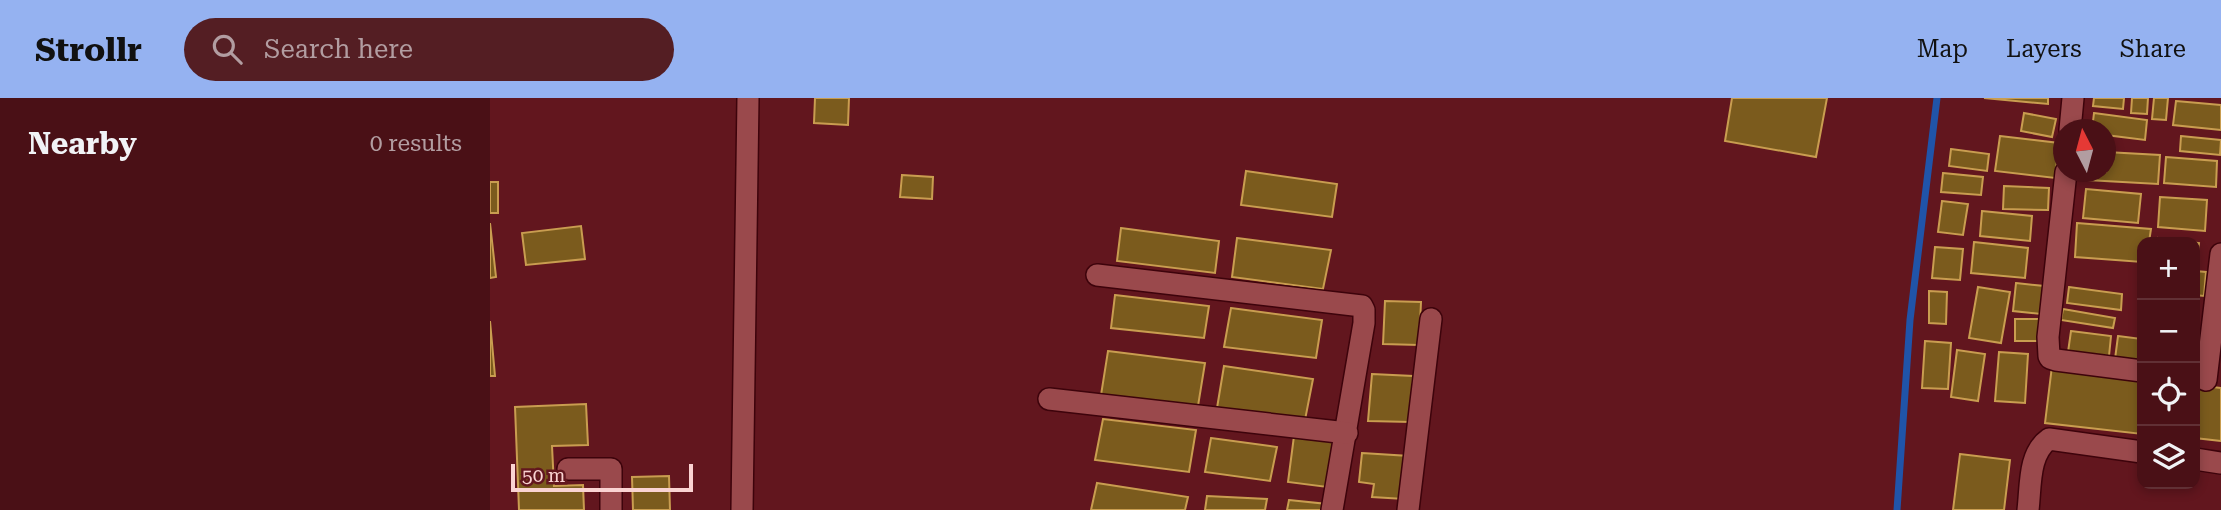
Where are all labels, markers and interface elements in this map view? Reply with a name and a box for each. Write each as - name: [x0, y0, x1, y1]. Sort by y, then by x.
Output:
- search box: [184, 18, 674, 81]
- text: Strollr: [35, 30, 142, 69]
- icon: search: [208, 30, 246, 68]
- text: Search here: [264, 34, 413, 64]
- text: Map: [1917, 35, 1968, 63]
- text: Layers: [2006, 35, 2082, 63]
- text: Share: [2120, 35, 2186, 63]
- north arrow: [2053, 119, 2116, 182]
- text: Nearby: [28, 126, 137, 161]
- text: 0 results: [370, 130, 462, 157]
- map controls: [2137, 237, 2200, 489]
- button: +: [2137, 237, 2200, 300]
- button: −: [2137, 300, 2200, 363]
- button: locate: [2137, 363, 2200, 426]
- button: layers: [2137, 426, 2200, 489]
- scale bar: [511, 461, 693, 493]
- text: 50 m: [522, 464, 565, 487]

